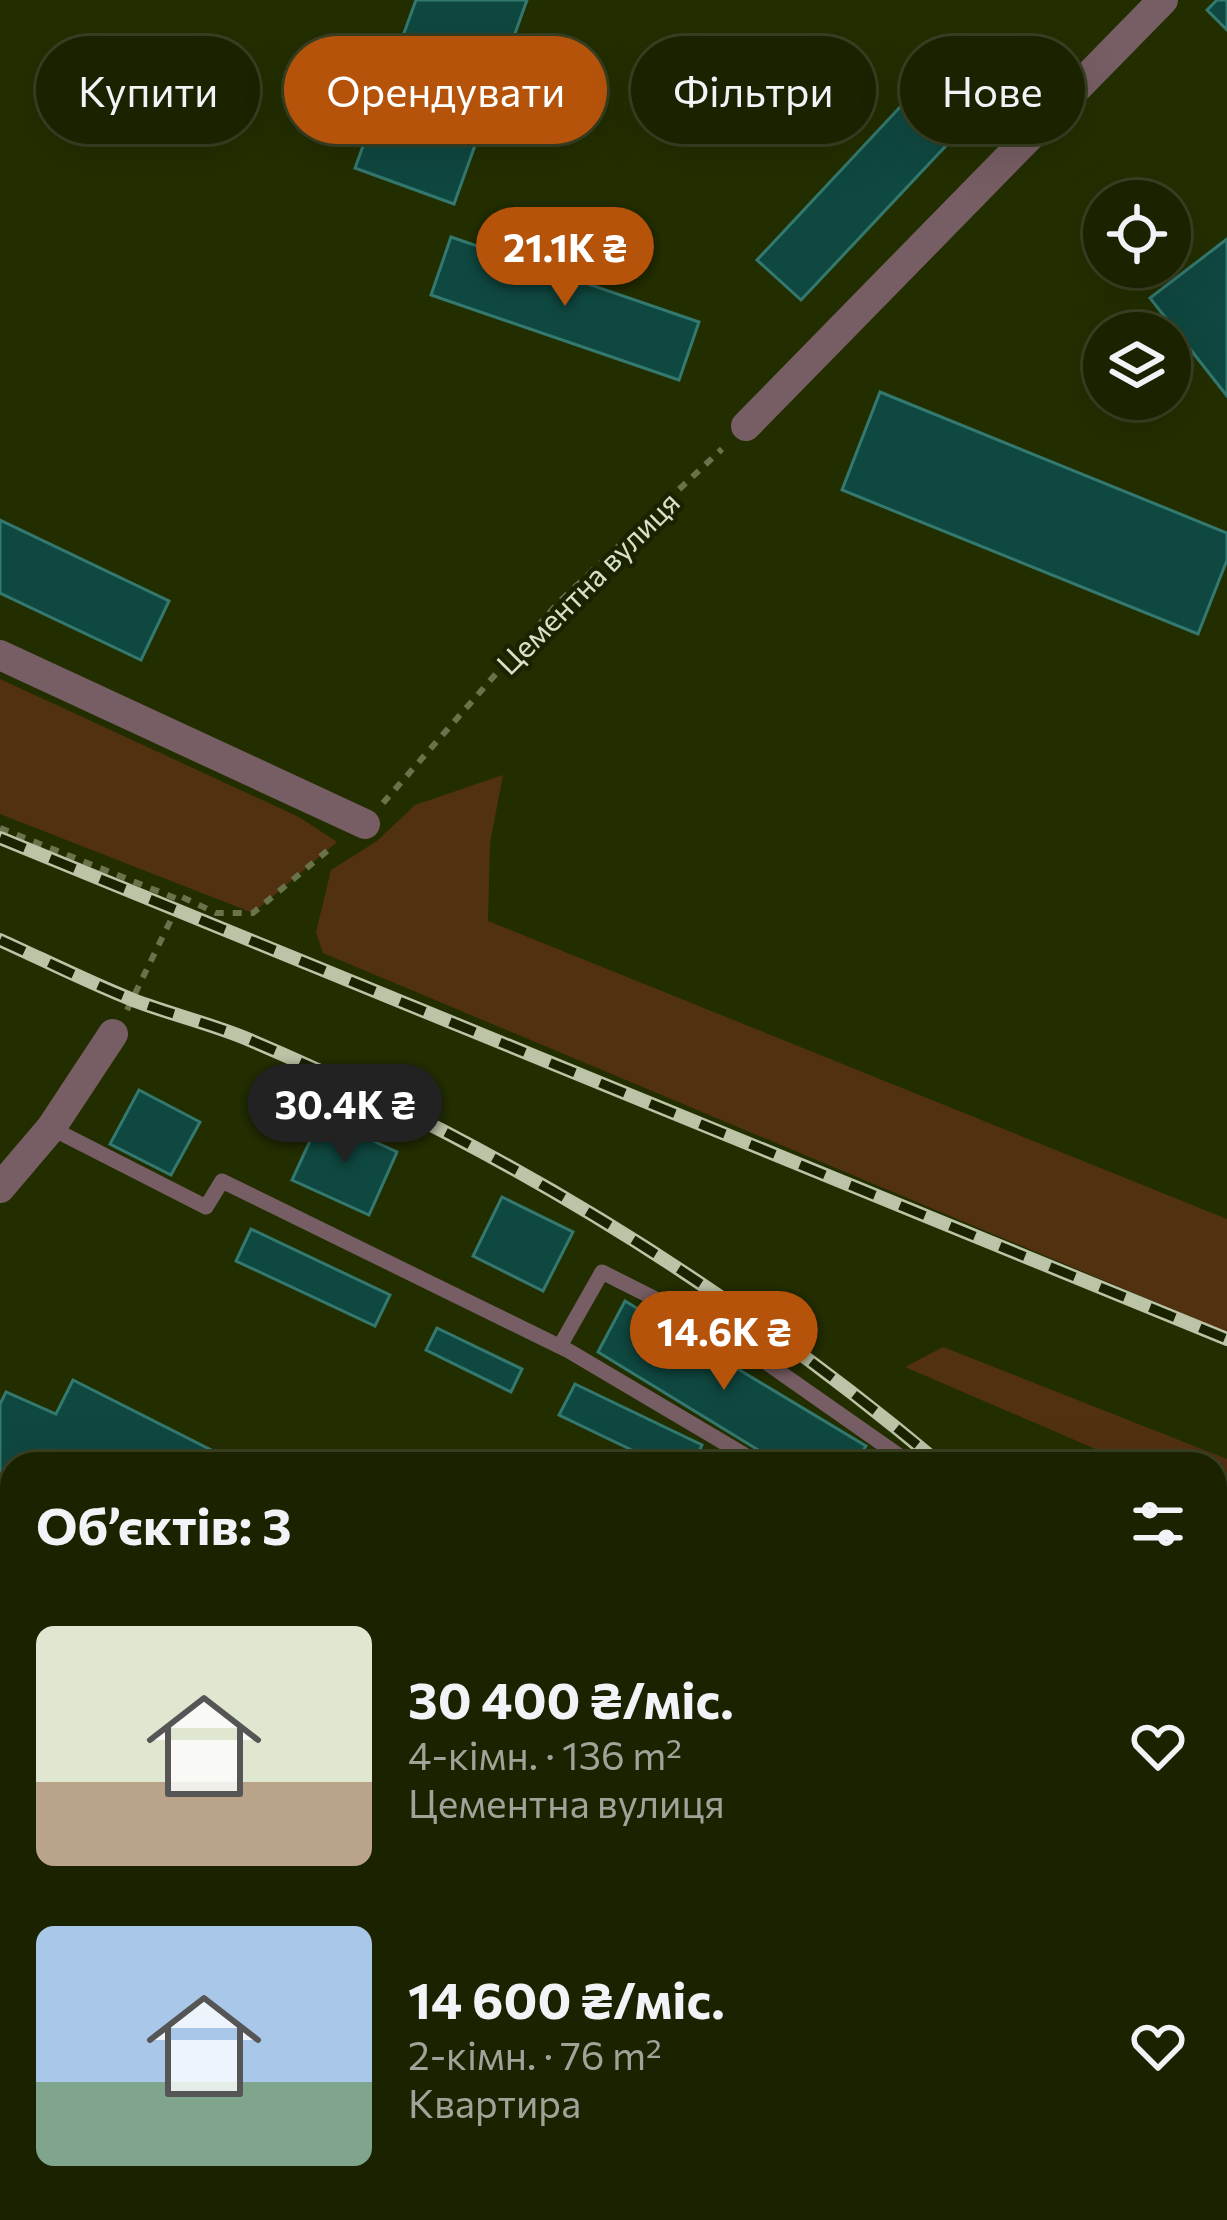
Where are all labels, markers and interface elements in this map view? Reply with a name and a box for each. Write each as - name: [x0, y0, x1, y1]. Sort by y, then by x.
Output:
- chip: Купити: [36, 36, 260, 144]
- chip: Орендувати: [284, 36, 607, 144]
- chip: Фільтри: [631, 36, 876, 144]
- chip: Нове: [900, 36, 1085, 144]
- map controls: [1083, 180, 1191, 420]
- button: locate: [1083, 180, 1191, 288]
- pin: 21.1K ₴: [454, 207, 676, 309]
- text: 21.1K ₴: [503, 222, 627, 270]
- button: layers: [1083, 312, 1191, 420]
- street label: Цементна вулиця: [488, 483, 686, 681]
- pin: 30.4K ₴: [234, 1064, 456, 1166]
- text: 30.4K ₴: [274, 1079, 416, 1127]
- pin: 14.6K ₴: [613, 1291, 835, 1393]
- text: 14.6K ₴: [657, 1306, 791, 1354]
- icon: filters: [1125, 1491, 1191, 1557]
- text: Об’єктів: 3: [36, 1493, 292, 1556]
- text: 30 400 ₴/міс.: [408, 1667, 734, 1730]
- icon: home: [132, 1674, 276, 1818]
- icon: heart: [1125, 1713, 1191, 1779]
- text: 4-кімн. · 136 m²: [408, 1730, 682, 1778]
- text: Цементна вулиця: [408, 1778, 725, 1826]
- text: 14 600 ₴/міс.: [408, 1967, 725, 2030]
- icon: home: [132, 1974, 276, 2118]
- icon: heart: [1125, 2013, 1191, 2079]
- text: 2-кімн. · 76 m²: [408, 2030, 662, 2078]
- text: Квартира: [408, 2078, 581, 2126]

